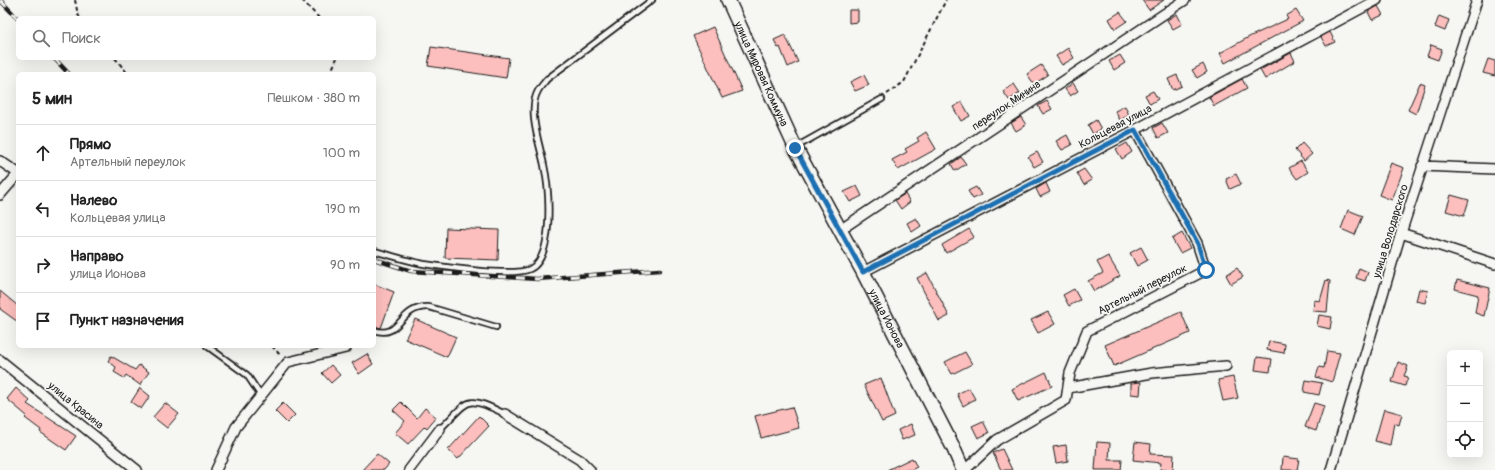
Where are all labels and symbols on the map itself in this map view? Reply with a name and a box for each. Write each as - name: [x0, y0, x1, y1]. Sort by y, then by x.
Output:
- street label: улица Мировая Коммуна: [731, 18, 791, 128]
- street label: переулок Минина: [970, 78, 1043, 133]
- street label: Кольцевая улица: [1076, 102, 1154, 151]
- route end: [786, 139, 804, 157]
- street label: улица Володарского: [1370, 183, 1411, 281]
- street label: Артельный переулок: [1096, 261, 1189, 317]
- route start: [1197, 261, 1215, 279]
- street label: улица Ионова: [865, 286, 907, 350]
- street label: улица Красина: [45, 378, 106, 432]

